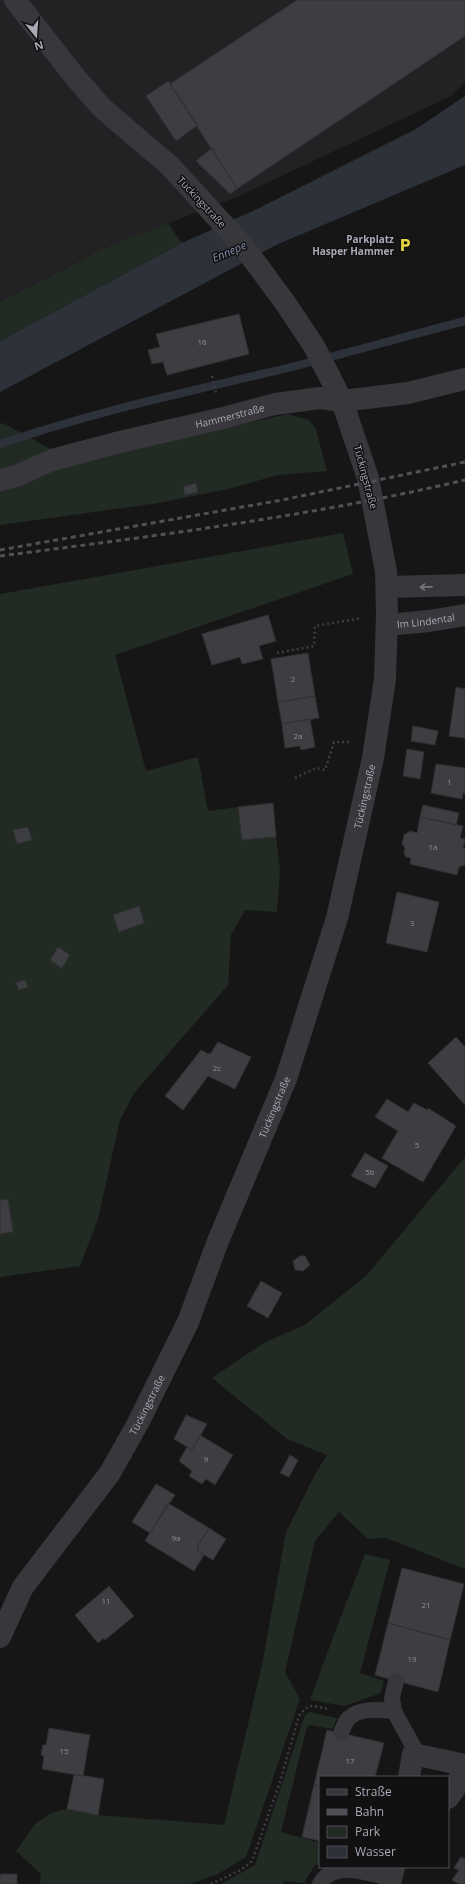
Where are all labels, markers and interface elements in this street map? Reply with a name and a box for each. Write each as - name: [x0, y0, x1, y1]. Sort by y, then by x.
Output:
- north arrow: [16, 16, 56, 56]
- text: N: [33, 38, 46, 55]
- street label: Tückingstraße: [175, 173, 230, 231]
- place label: Parkplatz Hasper Hammer: [312, 232, 394, 258]
- water label: Ennepe: [210, 237, 249, 265]
- parking icon: Parkplatz Hasper Hammer: [397, 237, 413, 253]
- house number: 16: [197, 336, 207, 347]
- street label: Hammerstraße: [194, 400, 266, 431]
- street label: Tückingstraße: [351, 444, 381, 511]
- one-way arrow: [420, 583, 433, 590]
- street label: Im Lindental: [396, 610, 456, 631]
- house number: 2: [291, 673, 296, 684]
- house number: 2a: [293, 730, 303, 741]
- street label: Tückingstraße: [350, 762, 378, 830]
- house number: 1: [447, 776, 451, 787]
- house number: 1a: [428, 841, 438, 852]
- house number: 3: [410, 917, 415, 928]
- house number: 2c: [213, 1062, 221, 1073]
- street label: Tückingstraße: [255, 1074, 294, 1140]
- house number: 5: [415, 1139, 420, 1150]
- house number: 5b: [365, 1166, 375, 1177]
- street label: Tückingstraße: [126, 1372, 168, 1437]
- house number: 9: [204, 1453, 209, 1464]
- house number: 9a: [171, 1532, 181, 1543]
- house number: 11: [101, 1595, 111, 1606]
- house number: 21: [421, 1599, 431, 1610]
- house number: 19: [407, 1653, 417, 1664]
- house number: 15: [59, 1745, 69, 1756]
- house number: 17: [345, 1755, 355, 1766]
- legend: [319, 1776, 449, 1868]
- text: Straße: [355, 1783, 392, 1800]
- text: Bahn: [355, 1803, 384, 1820]
- text: Park: [355, 1823, 381, 1840]
- text: Wasser: [355, 1843, 396, 1860]

